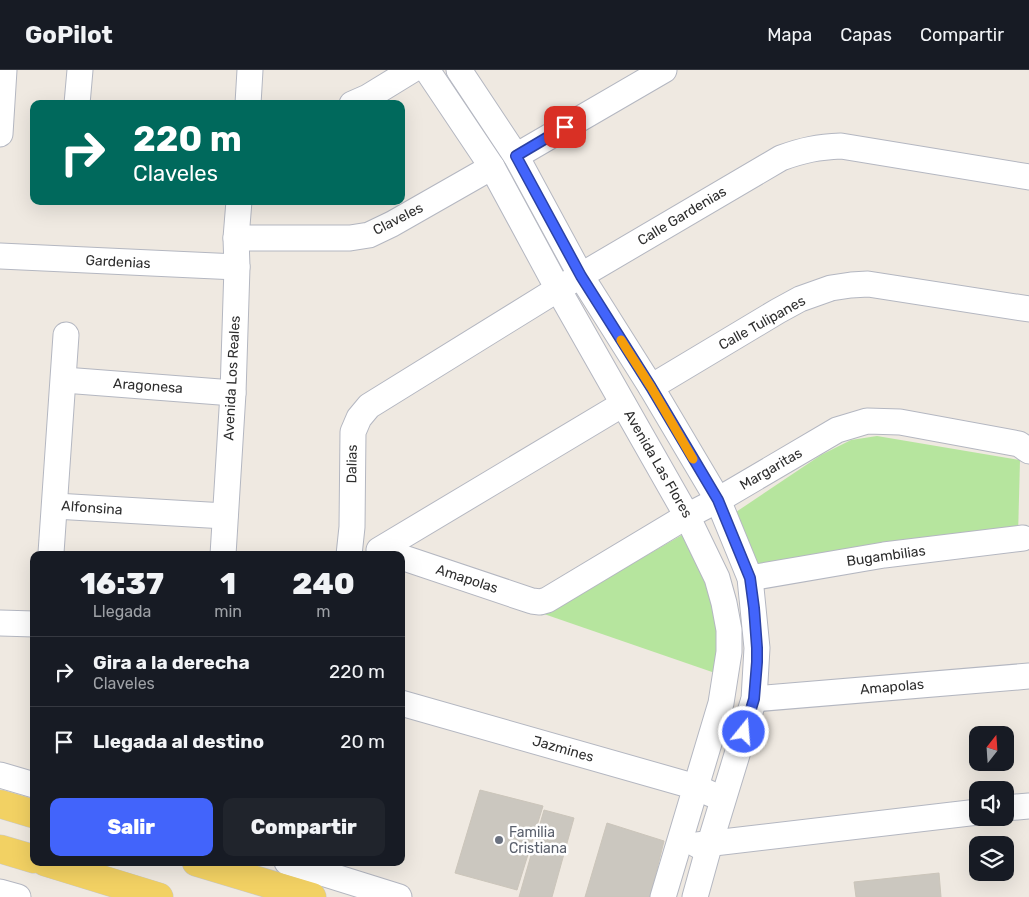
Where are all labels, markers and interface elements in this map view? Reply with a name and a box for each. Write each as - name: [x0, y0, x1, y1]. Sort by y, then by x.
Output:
- text: GoPilot: [25, 21, 113, 49]
- text: Mapa: [767, 24, 812, 46]
- text: Capas: [840, 24, 892, 46]
- text: Compartir: [920, 24, 1004, 46]
- pin: [544, 106, 586, 148]
- icon: arrive: [551, 113, 579, 141]
- text: 220 m: [133, 118, 242, 160]
- icon: right: [50, 120, 115, 185]
- text: Claveles: [133, 160, 218, 187]
- street label: Calle Gardenias: [635, 183, 729, 249]
- street label: Claveles: [370, 199, 426, 239]
- street label: Gardenias: [85, 252, 151, 272]
- street label: Calle Tulipanes: [716, 292, 808, 354]
- street label: Avenida Los Reales: [220, 315, 244, 441]
- street label: Aragonesa: [113, 375, 183, 397]
- street label: Avenida Las Flores: [620, 407, 696, 521]
- street label: Dalias: [343, 444, 361, 484]
- street label: Margaritas: [737, 444, 805, 494]
- street label: Alfonsina: [61, 497, 123, 519]
- street label: Bugambilias: [845, 542, 927, 570]
- street label: Amapolas: [434, 561, 500, 597]
- text: 16:37: [80, 566, 164, 602]
- text: 1: [220, 566, 236, 602]
- text: 240: [292, 566, 355, 602]
- text: Llegada: [93, 602, 151, 621]
- text: min: [214, 602, 242, 621]
- text: m: [316, 602, 331, 621]
- text: Gira a la derecha: [93, 651, 250, 674]
- icon: right: [50, 658, 78, 686]
- text: 220 m: [329, 660, 385, 683]
- text: Claveles: [93, 674, 155, 693]
- street label: Amapolas: [859, 676, 925, 698]
- position arrow: [717, 705, 769, 757]
- north arrow: [969, 726, 1014, 771]
- map controls: [969, 726, 1014, 881]
- icon: arrive: [50, 728, 78, 756]
- text: Llegada al destino: [93, 730, 264, 753]
- text: 20 m: [340, 730, 385, 753]
- street label: Jazmines: [530, 732, 596, 766]
- button: sound: [969, 781, 1014, 826]
- button: Salir: [50, 798, 213, 856]
- button: Compartir: [223, 798, 385, 856]
- place label: Familia Cristiana: [509, 824, 567, 857]
- marker: Familia Cristiana: [493, 834, 505, 846]
- button: layers: [969, 836, 1014, 881]

